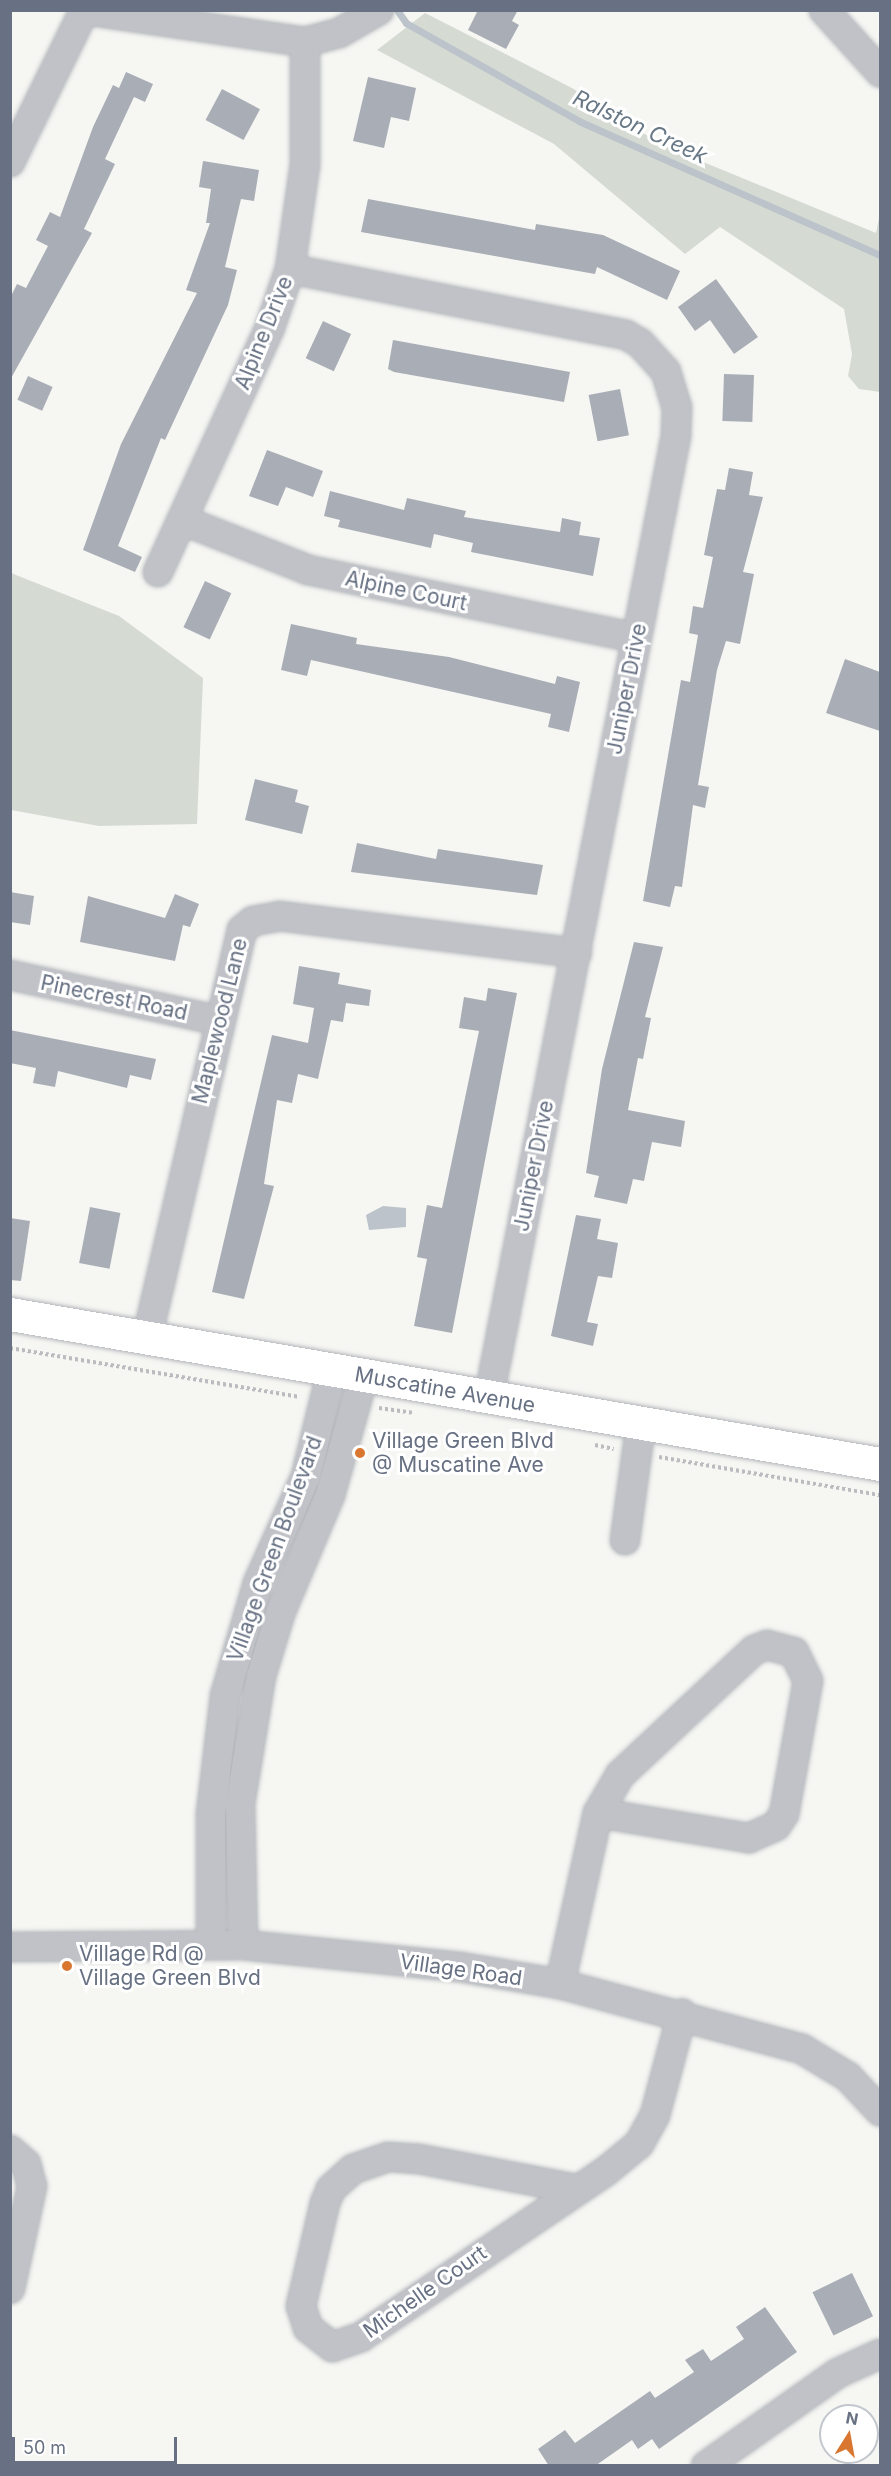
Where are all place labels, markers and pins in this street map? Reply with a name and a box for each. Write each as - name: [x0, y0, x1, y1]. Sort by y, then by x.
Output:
- place label: Village Green Blvd @ Muscatine Ave: [372, 1428, 554, 1478]
- marker: Village Green Blvd @ Muscatine Ave: [353, 1446, 367, 1460]
- place label: Village Rd @ Village Green Blvd: [79, 1941, 261, 1991]
- marker: Village Rd @ Village Green Blvd: [60, 1959, 74, 1973]

